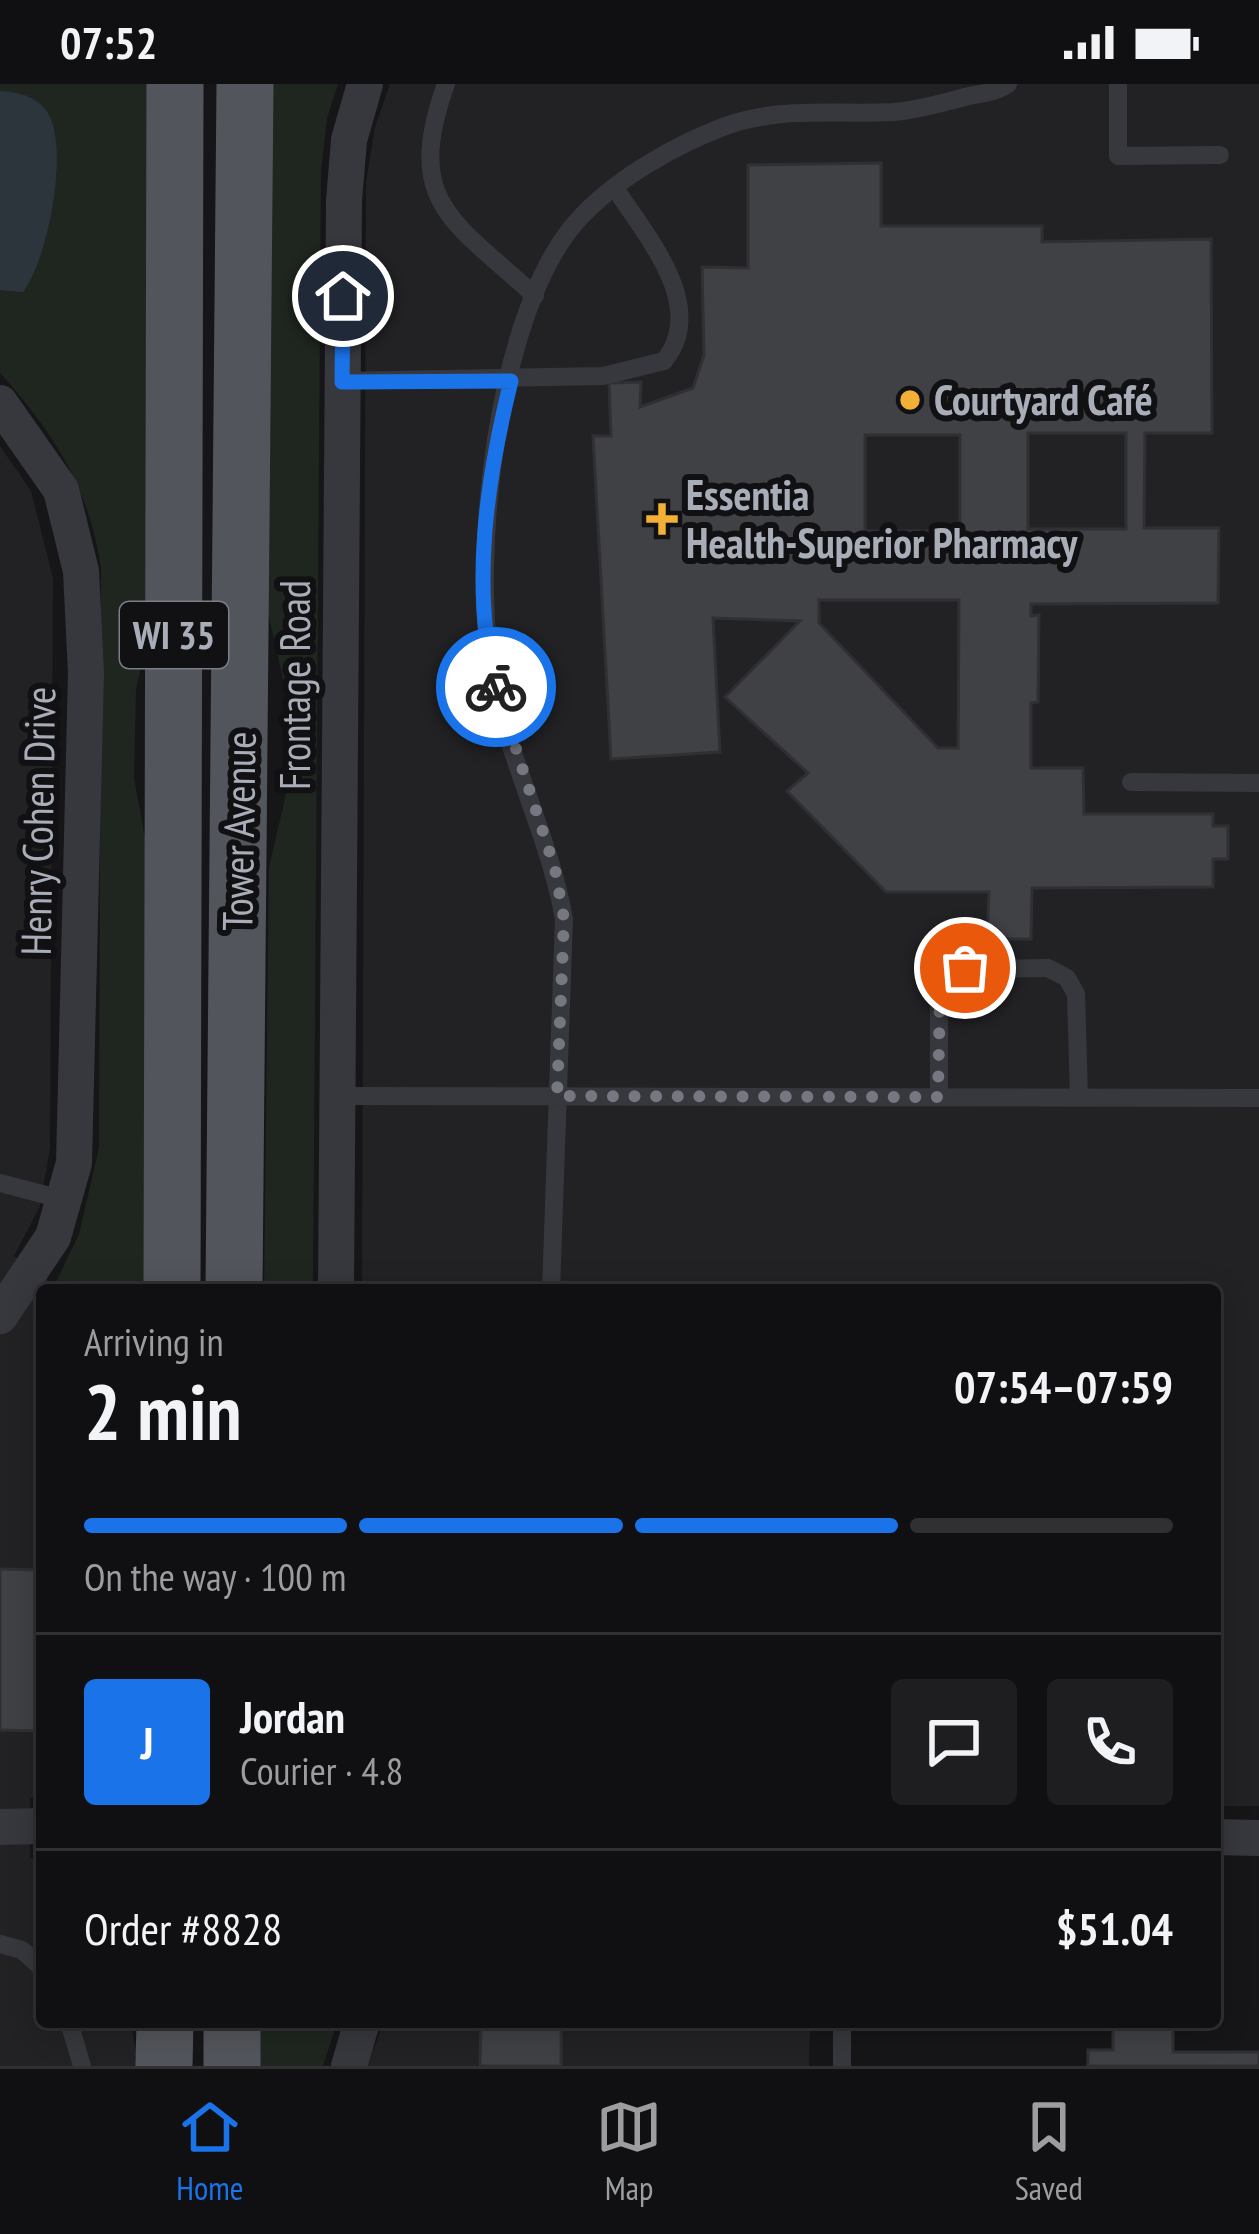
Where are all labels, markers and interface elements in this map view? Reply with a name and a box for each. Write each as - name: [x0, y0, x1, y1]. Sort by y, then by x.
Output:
- text: 07:52: [60, 13, 157, 71]
- pin: [292, 245, 394, 347]
- icon: home: [310, 263, 376, 329]
- place label: Courtyard Café: [934, 372, 1153, 427]
- marker: Courtyard Café: [897, 387, 923, 413]
- place label: Essentia Health-Superior Pharmacy: [686, 467, 1079, 570]
- marker: Essentia Health-Superior Pharmacy: [649, 506, 675, 532]
- street label: Frontage Road: [267, 580, 322, 790]
- road number: WI 35: [120, 602, 228, 668]
- courier: [436, 627, 556, 747]
- icon: bike: [463, 654, 529, 720]
- street label: Henry Cohen Drive: [8, 686, 67, 956]
- street label: Tower Avenue: [209, 731, 268, 931]
- pin: [914, 917, 1016, 1019]
- icon: bag: [932, 935, 998, 1001]
- text: Arriving in: [84, 1316, 224, 1367]
- text: 07:54–07:59: [954, 1357, 1173, 1415]
- text: 2 min: [84, 1361, 242, 1462]
- text: On the way · 100 m: [84, 1551, 346, 1602]
- button: chat: [891, 1679, 1017, 1805]
- button: phone: [1047, 1679, 1173, 1805]
- text: Jordan: [240, 1687, 345, 1745]
- text: J: [140, 1713, 154, 1771]
- text: Courier · 4.8: [240, 1745, 403, 1796]
- text: Order #8828: [84, 1899, 282, 1957]
- text: $51.04: [1056, 1899, 1173, 1957]
- tab: Home: [176, 2094, 243, 2209]
- tab: Map: [596, 2094, 662, 2209]
- tab: Saved: [1015, 2094, 1083, 2209]

